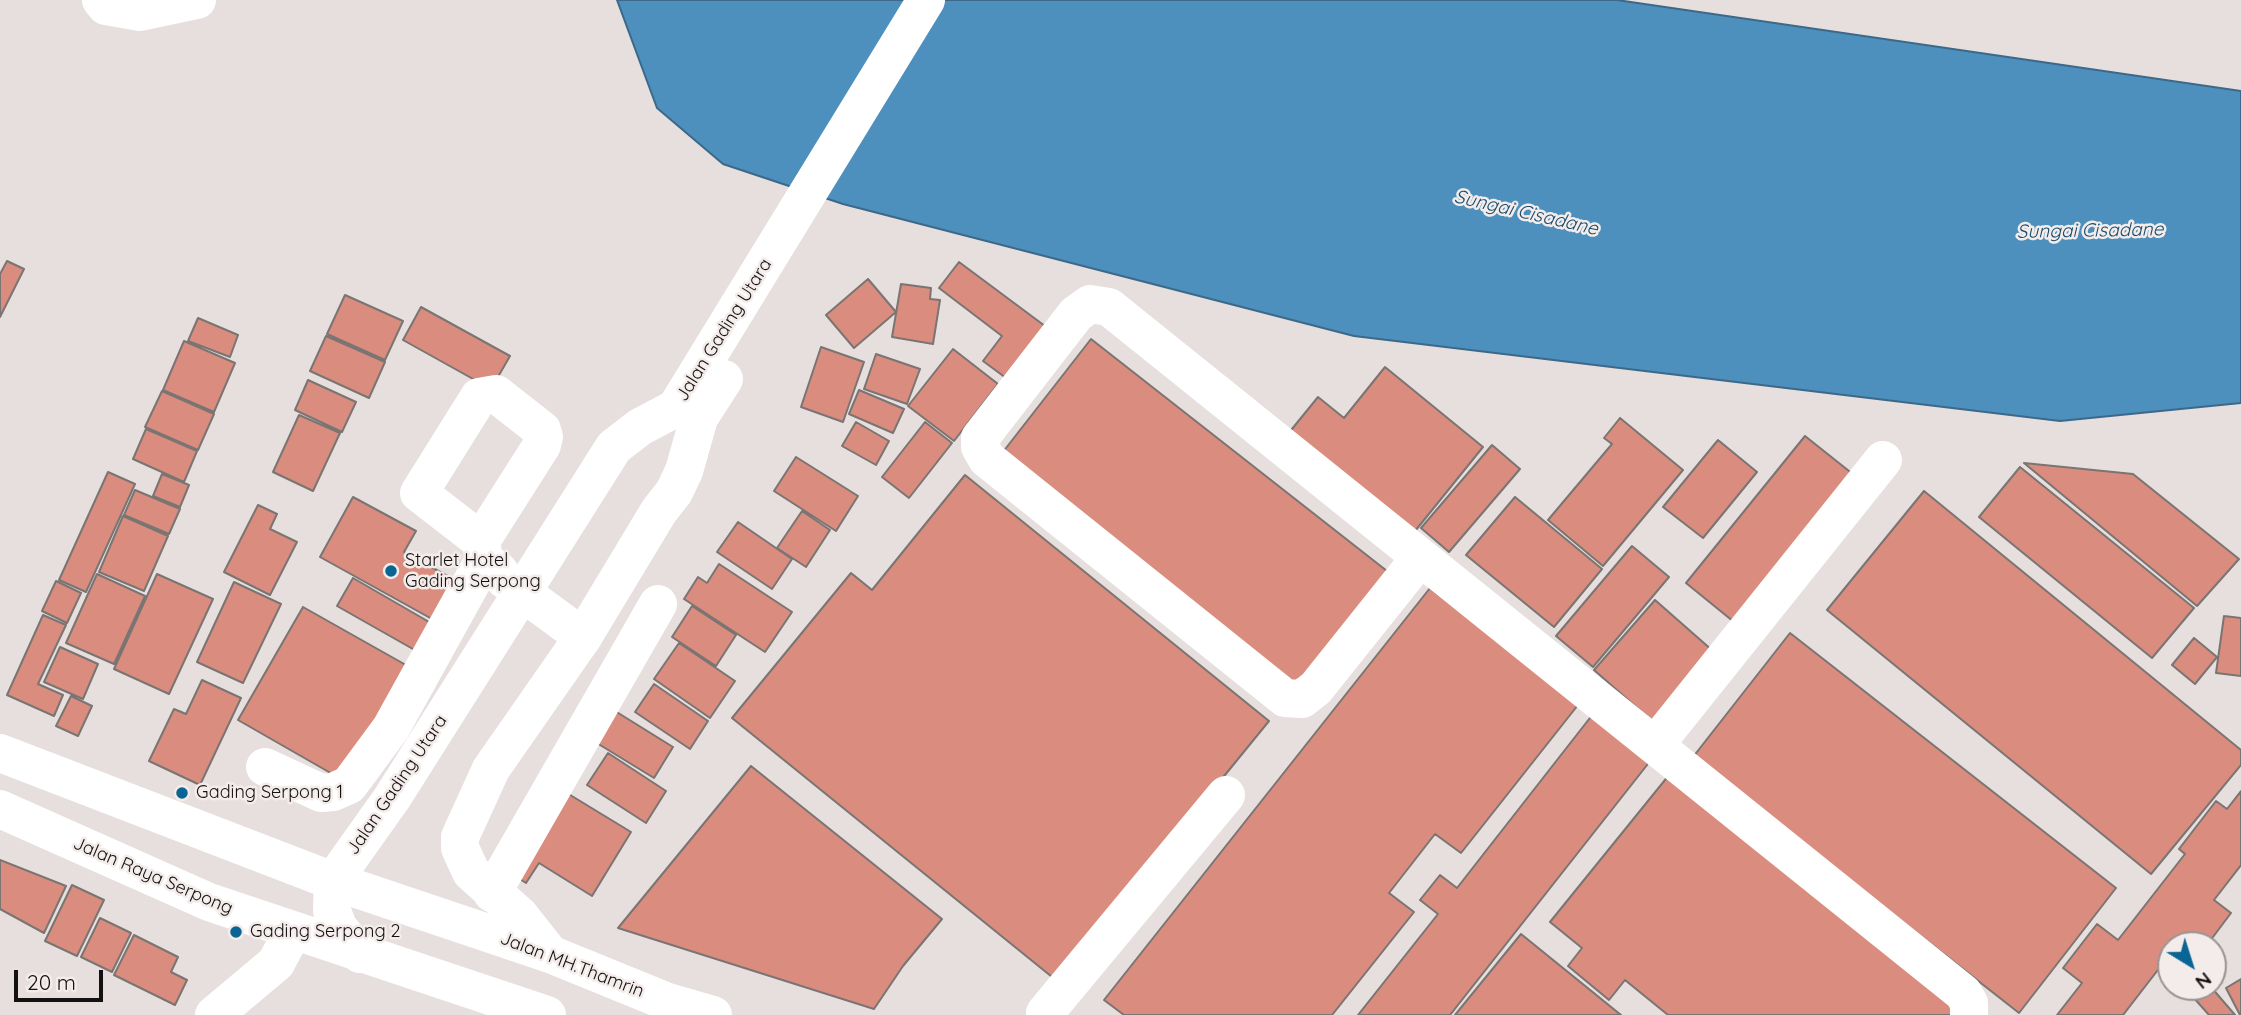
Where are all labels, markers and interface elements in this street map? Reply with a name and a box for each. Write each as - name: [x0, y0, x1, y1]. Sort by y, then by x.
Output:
- water label: Sungai Cisadane: [1452, 185, 1600, 241]
- water label: Sungai Cisadane: [2016, 218, 2164, 244]
- street label: Jalan Gading Utara: [671, 255, 777, 405]
- place label: Starlet Hotel Gading Serpong: [405, 550, 541, 592]
- marker: Starlet Hotel Gading Serpong: [383, 563, 399, 579]
- street label: Jalan Gading Utara: [342, 711, 452, 859]
- place label: Gading Serpong 1: [196, 782, 343, 804]
- marker: Gading Serpong 1: [174, 785, 190, 801]
- street label: Jalan Raya Serpong: [70, 833, 236, 919]
- place label: Gading Serpong 2: [250, 921, 400, 943]
- marker: Gading Serpong 2: [228, 924, 244, 940]
- street label: Jalan MH.Thamrin: [497, 928, 647, 1002]
- north arrow: [2157, 931, 2227, 1001]
- scale bar: [18, 956, 107, 1000]
- text: N: [2191, 967, 2217, 995]
- text: 20 m: [27, 969, 76, 995]

